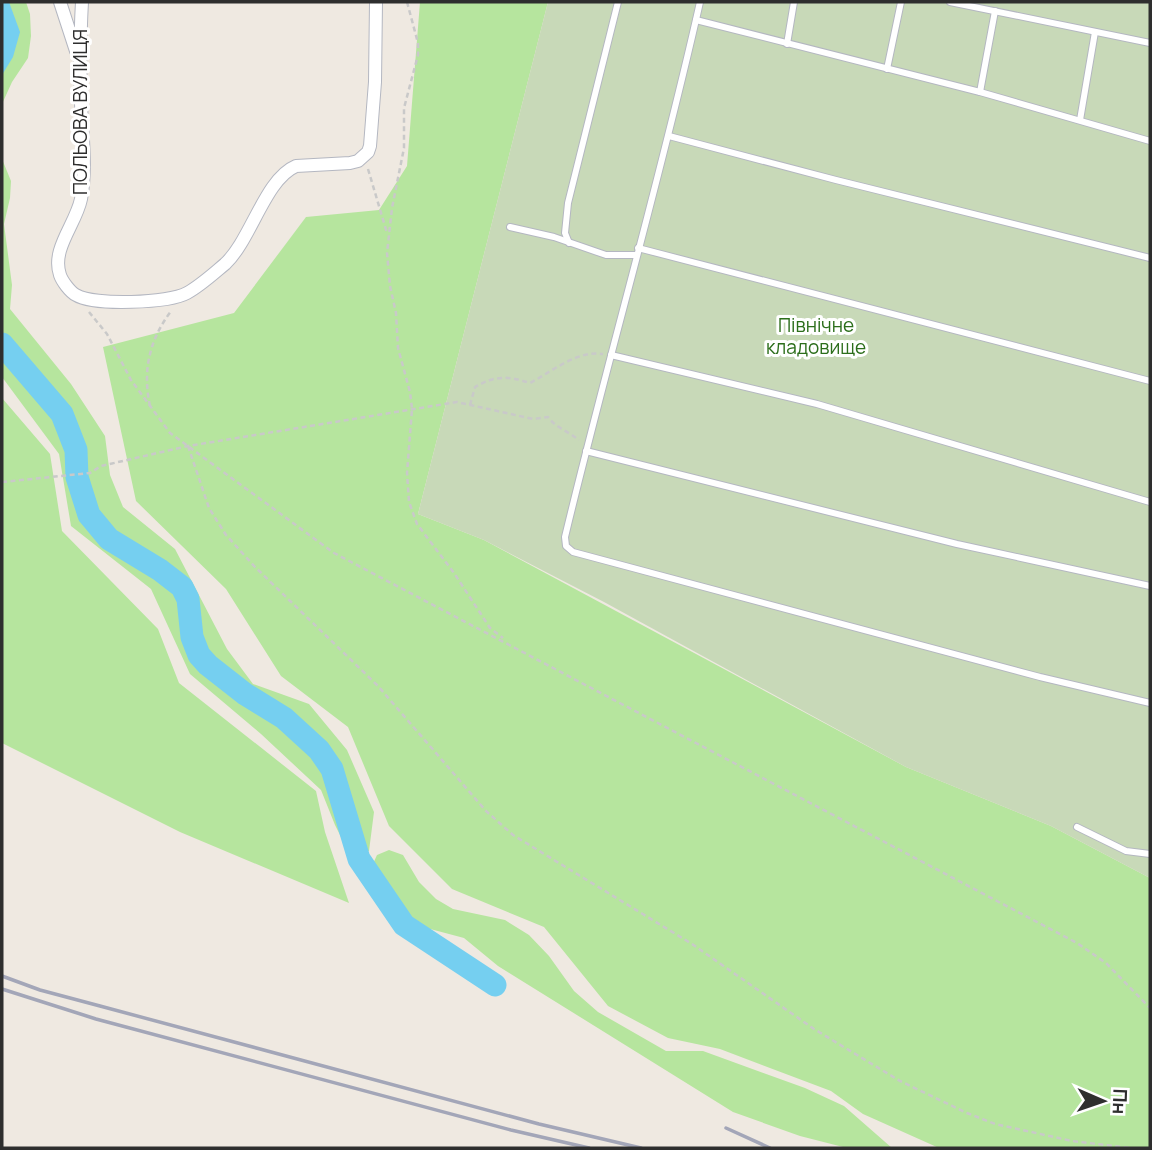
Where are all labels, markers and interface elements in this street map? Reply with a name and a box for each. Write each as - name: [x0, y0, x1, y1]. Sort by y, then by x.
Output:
- street label: ПОЛЬОВА ВУЛИЦЯ: [67, 29, 93, 195]
- park label: Північне кладовище: [766, 312, 866, 360]
- north arrow: [1068, 1066, 1138, 1136]
- text: Пн: [1107, 1088, 1133, 1115]

